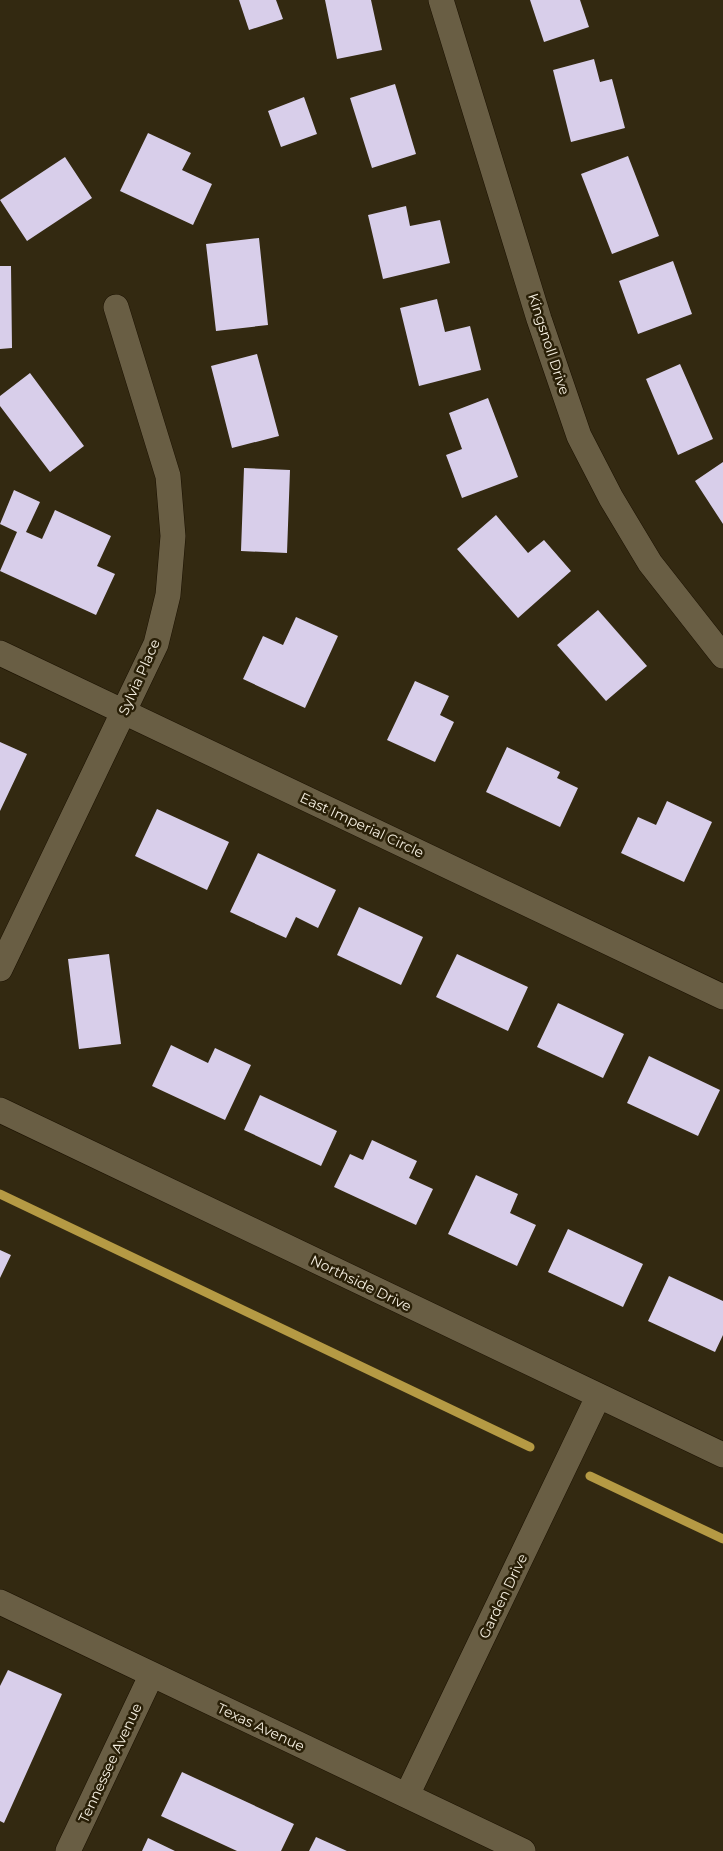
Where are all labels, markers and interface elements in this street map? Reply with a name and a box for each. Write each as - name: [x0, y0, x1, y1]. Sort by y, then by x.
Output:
- street label: Kingsnoll Drive: [524, 291, 574, 397]
- street label: Sylvia Place: [114, 636, 164, 718]
- street label: East Imperial Circle: [297, 788, 427, 862]
- street label: Northside Drive: [308, 1251, 414, 1315]
- street label: Garden Drive: [475, 1551, 531, 1641]
- street label: Texas Avenue: [214, 1699, 308, 1755]
- street label: Tennessee Avenue: [74, 1700, 146, 1826]

